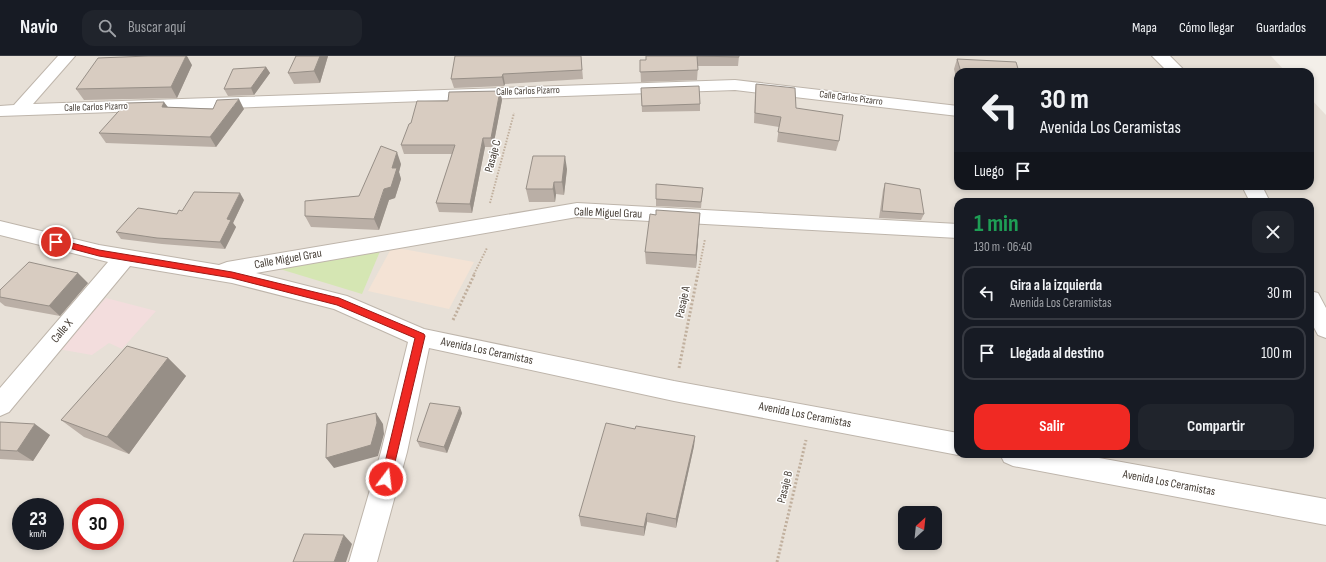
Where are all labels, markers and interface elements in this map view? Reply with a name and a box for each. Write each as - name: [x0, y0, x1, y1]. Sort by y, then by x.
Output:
- search box: [82, 10, 362, 46]
- text: Navio: [20, 16, 58, 39]
- icon: search: [96, 17, 118, 39]
- text: Buscar aquí: [128, 18, 186, 37]
- text: Mapa: [1132, 19, 1157, 36]
- text: Cómo llegar: [1179, 19, 1234, 36]
- text: Guardados: [1256, 19, 1306, 36]
- text: 30 m: [1040, 83, 1089, 116]
- street label: Calle Carlos Pizarro: [496, 84, 560, 98]
- icon: left: [974, 84, 1026, 136]
- street label: Calle Carlos Pizarro: [819, 88, 883, 108]
- street label: Calle Carlos Pizarro: [64, 100, 128, 114]
- text: Avenida Los Ceramistas: [1040, 117, 1181, 138]
- street label: Pasaje C: [481, 138, 505, 174]
- icon: arrive: [1012, 160, 1034, 182]
- text: Luego: [974, 162, 1004, 181]
- street label: Calle Miguel Grau: [574, 204, 642, 222]
- text: 1 min: [974, 209, 1019, 238]
- button: close: [1252, 211, 1294, 253]
- pin: [39, 225, 73, 259]
- icon: arrive: [45, 231, 67, 253]
- text: 130 m · 06:40: [974, 239, 1032, 255]
- street label: Calle Miguel Grau: [253, 246, 323, 272]
- text: Gira a la izquierda: [1010, 276, 1102, 295]
- icon: left: [976, 282, 998, 304]
- street label: Pasaje A: [672, 284, 694, 319]
- text: 30 m: [1267, 284, 1292, 303]
- text: Avenida Los Ceramistas: [1010, 295, 1112, 311]
- street label: Calle X: [48, 315, 77, 346]
- street label: Avenida Los Ceramistas: [439, 334, 535, 368]
- icon: arrive: [976, 342, 998, 364]
- text: Llegada al destino: [1010, 344, 1104, 363]
- text: 100 m: [1261, 344, 1292, 363]
- street label: Avenida Los Ceramistas: [756, 398, 853, 431]
- button: Salir: [974, 404, 1130, 450]
- button: Compartir: [1138, 404, 1294, 450]
- position arrow: [365, 458, 407, 500]
- street label: Avenida Los Ceramistas: [1120, 466, 1217, 499]
- street label: Pasaje B: [774, 469, 796, 505]
- speed limit sign: 30: [72, 498, 124, 550]
- north arrow: [898, 506, 942, 550]
- map controls: [898, 506, 942, 550]
- text: 23: [29, 507, 47, 531]
- text: km/h: [29, 528, 47, 540]

